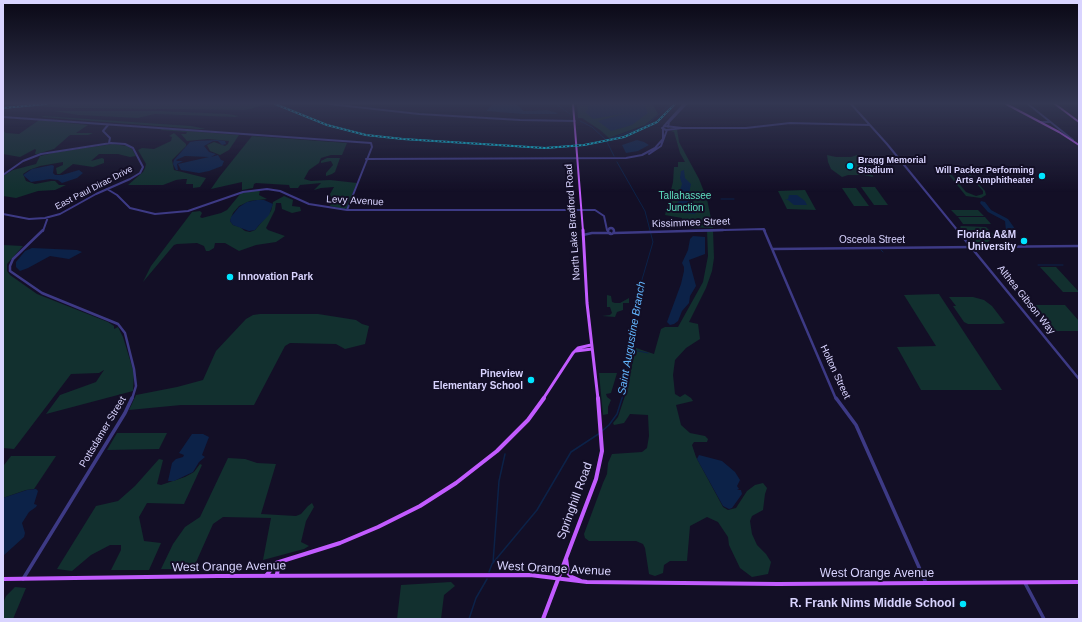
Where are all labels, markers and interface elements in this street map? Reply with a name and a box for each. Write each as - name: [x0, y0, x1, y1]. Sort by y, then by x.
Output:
- place label: Bragg Memorial Stadium: [858, 156, 926, 177]
- marker: Bragg Memorial Stadium: [845, 161, 855, 171]
- street label: North Lake Bradford Road: [563, 163, 583, 281]
- street label: East Paul Dirac Drive: [53, 164, 135, 212]
- place label: Will Packer Performing Arts Amphitheater: [936, 166, 1034, 187]
- marker: Will Packer Performing Arts Amphitheater: [1037, 171, 1047, 181]
- park label: Tallahassee Junction: [659, 190, 711, 214]
- street label: Levy Avenue: [326, 193, 384, 209]
- street label: Kissimmee Street: [652, 216, 730, 230]
- place label: Florida A&M University: [957, 229, 1016, 252]
- street label: Osceola Street: [839, 234, 905, 246]
- marker: Florida A&M University: [1019, 236, 1029, 246]
- street label: Althea Gibson Way: [995, 263, 1057, 337]
- place label: Innovation Park: [238, 271, 313, 283]
- marker: Innovation Park: [225, 272, 235, 282]
- water label: Saint Augustine Branch: [616, 280, 648, 396]
- street label: Holton Street: [817, 343, 853, 401]
- place label: Pineview Elementary School: [433, 368, 523, 392]
- marker: Pineview Elementary School: [526, 375, 536, 385]
- street label: Pottsdamer Street: [77, 394, 129, 470]
- street label: Springhill Road: [554, 460, 596, 542]
- street label: West Orange Avenue: [172, 559, 286, 575]
- street label: West Orange Avenue: [497, 559, 611, 579]
- street label: West Orange Avenue: [820, 567, 934, 581]
- place label: R. Frank Nims Middle School: [790, 597, 955, 611]
- marker: R. Frank Nims Middle School: [958, 599, 968, 609]

